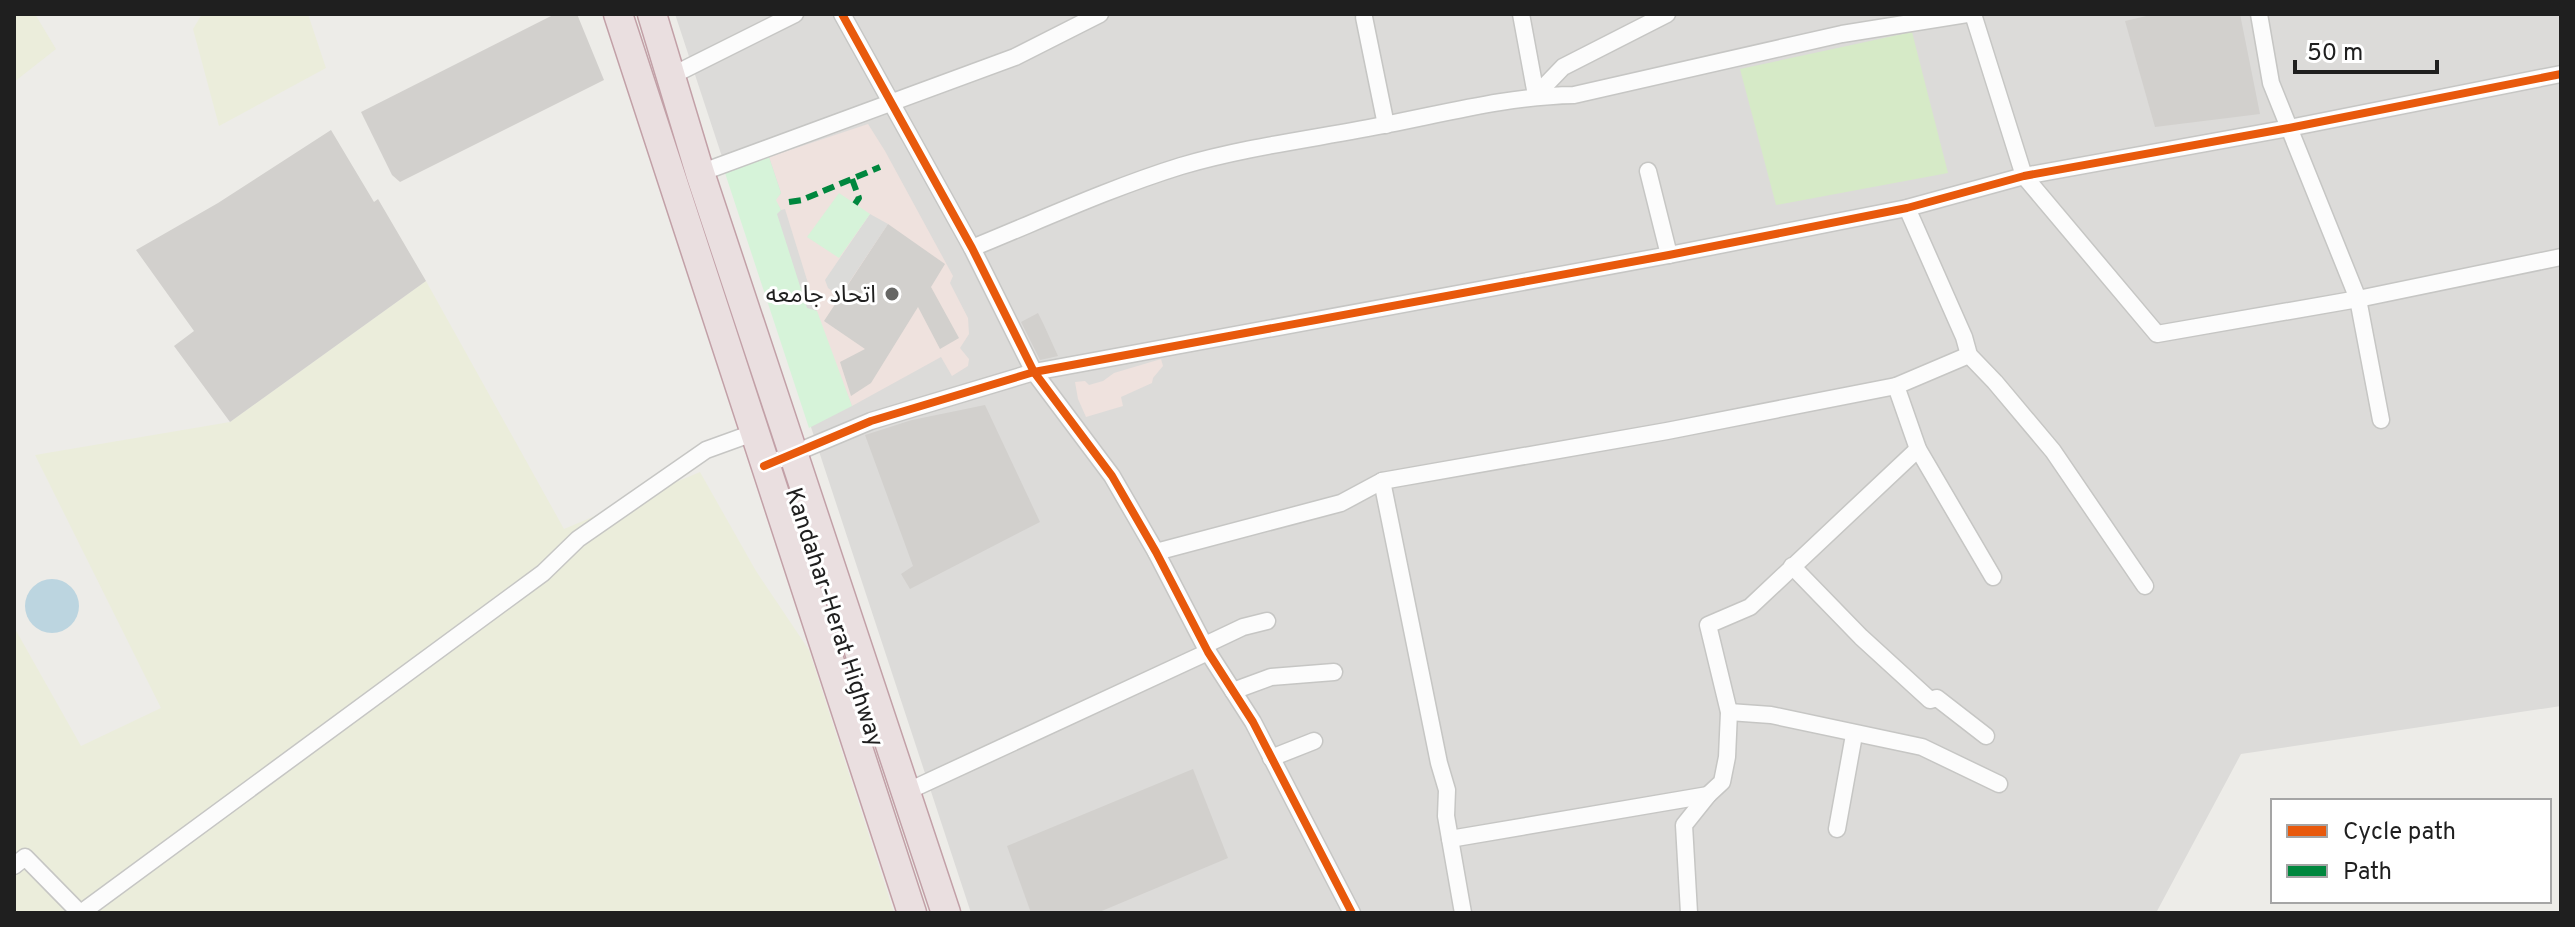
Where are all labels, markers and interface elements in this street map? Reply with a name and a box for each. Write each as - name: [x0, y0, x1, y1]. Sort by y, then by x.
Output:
- scale bar: [2295, 24, 2437, 74]
- text: 50 m: [2307, 39, 2363, 69]
- place label: اتحاد جامعه: [766, 281, 876, 311]
- marker: اتحاد جامعه: [883, 285, 901, 303]
- street label: Kandahar-Herat Highway: [777, 484, 889, 751]
- legend: [2271, 799, 2551, 903]
- text: Cycle path: [2343, 818, 2456, 848]
- text: Path: [2343, 858, 2392, 888]

